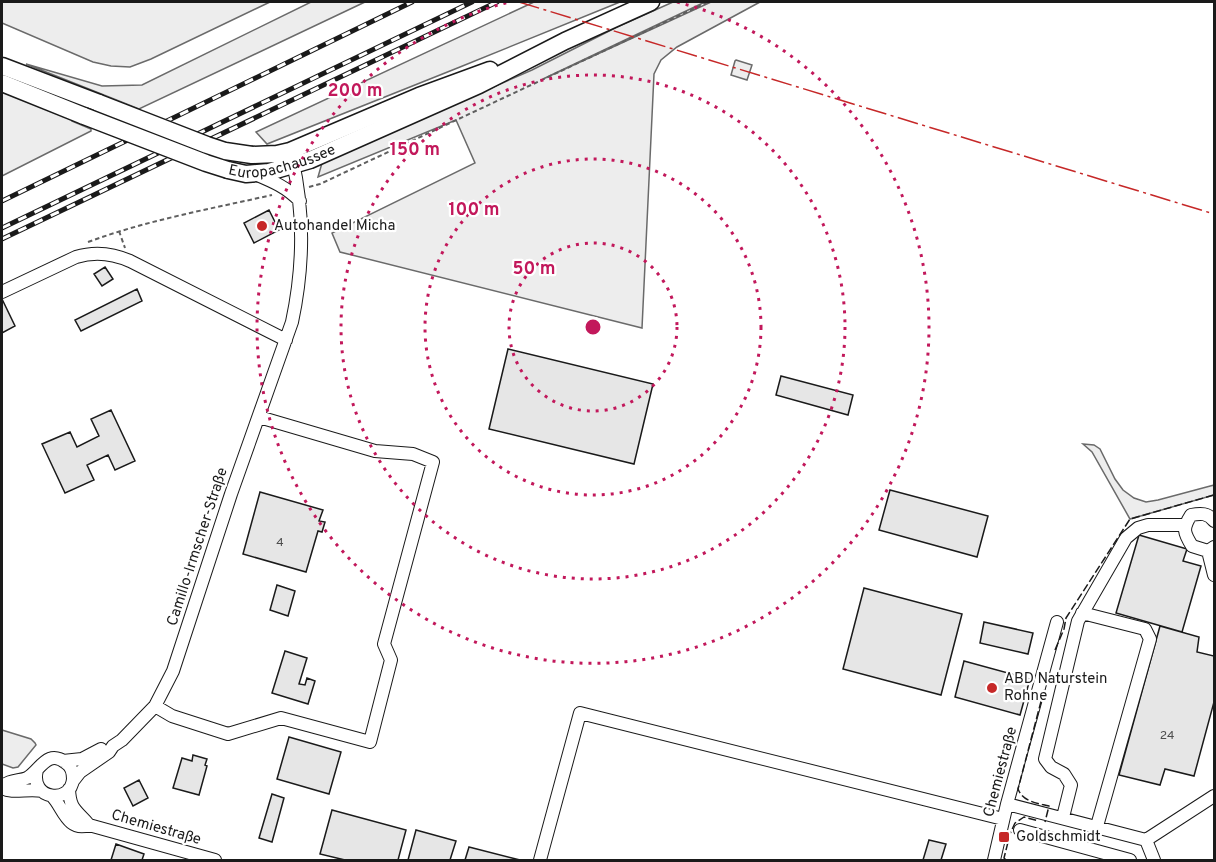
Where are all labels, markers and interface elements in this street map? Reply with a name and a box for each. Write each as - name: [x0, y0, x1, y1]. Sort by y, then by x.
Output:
- text: 200 m: [327, 80, 383, 103]
- text: 150 m: [390, 139, 440, 162]
- street label: Europachaussee: [226, 140, 339, 183]
- text: 100 m: [448, 199, 500, 222]
- place label: Autohandel Micha: [274, 217, 395, 236]
- marker: Autohandel Micha: [255, 219, 269, 233]
- text: 50 m: [512, 258, 556, 281]
- centre of rings: [583, 317, 603, 337]
- street label: Camillo-Irmscher-Straße: [163, 465, 233, 629]
- house number: 4: [276, 535, 284, 551]
- place label: ABD Naturstein Rohne: [1004, 670, 1108, 706]
- marker: ABD Naturstein Rohne: [985, 681, 999, 695]
- street label: Chemiestraße: [980, 725, 1022, 819]
- house number: 24: [1160, 728, 1174, 744]
- street label: Chemiestraße: [109, 806, 203, 850]
- place label: Goldschmidt: [1016, 828, 1101, 847]
- marker: Goldschmidt: [997, 830, 1011, 844]

